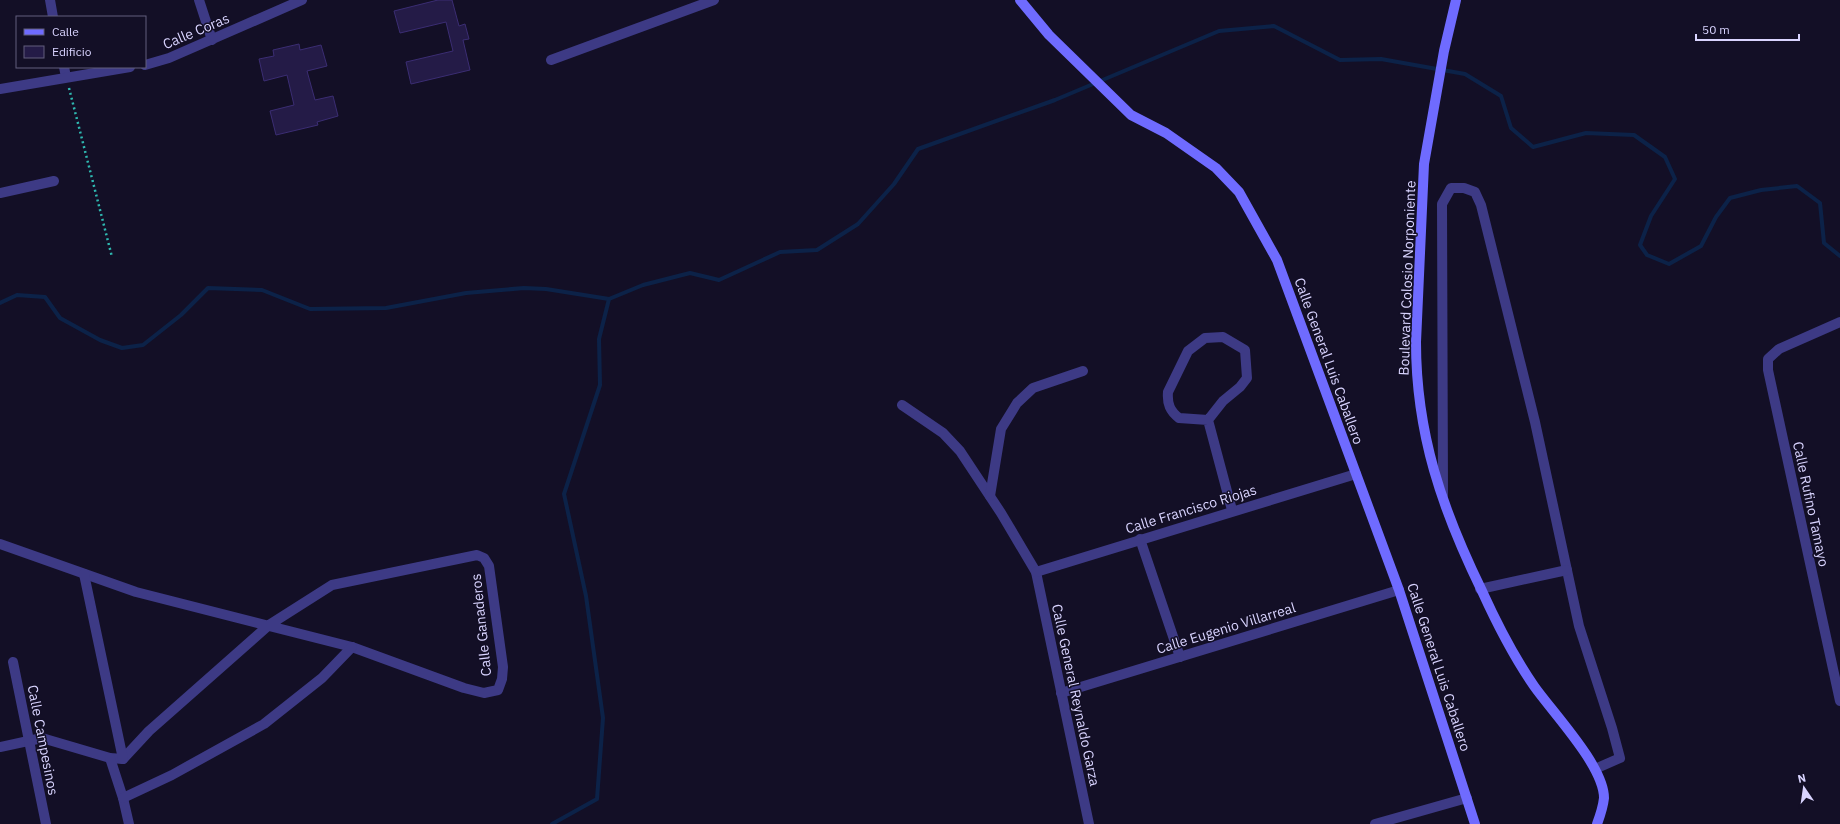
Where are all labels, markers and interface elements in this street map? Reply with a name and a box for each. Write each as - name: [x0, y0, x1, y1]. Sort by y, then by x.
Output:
- street label: Calle Coras: [160, 9, 232, 53]
- legend: [16, 16, 146, 68]
- scale bar: [1696, 16, 1799, 42]
- text: 50 m: [1702, 22, 1730, 37]
- text: Calle: [52, 24, 79, 39]
- text: Edificio: [52, 44, 92, 59]
- street label: Boulevard Colosio Norponiente: [1395, 180, 1419, 376]
- street label: Calle General Luis Caballero: [1290, 275, 1368, 447]
- street label: Calle Rufino Tamayo: [1789, 440, 1833, 568]
- street label: Calle Francisco Riojas: [1123, 480, 1259, 538]
- street label: Calle Ganaderos: [467, 573, 495, 677]
- street label: Calle General Luis Caballero: [1403, 581, 1475, 754]
- street label: Calle Eugenio Villarreal: [1154, 598, 1298, 658]
- street label: Calle General Reynaldo Garza: [1048, 602, 1104, 788]
- street label: Calle Campesinos: [23, 683, 63, 797]
- north arrow: [1784, 768, 1824, 808]
- text: N: [1796, 771, 1807, 786]

